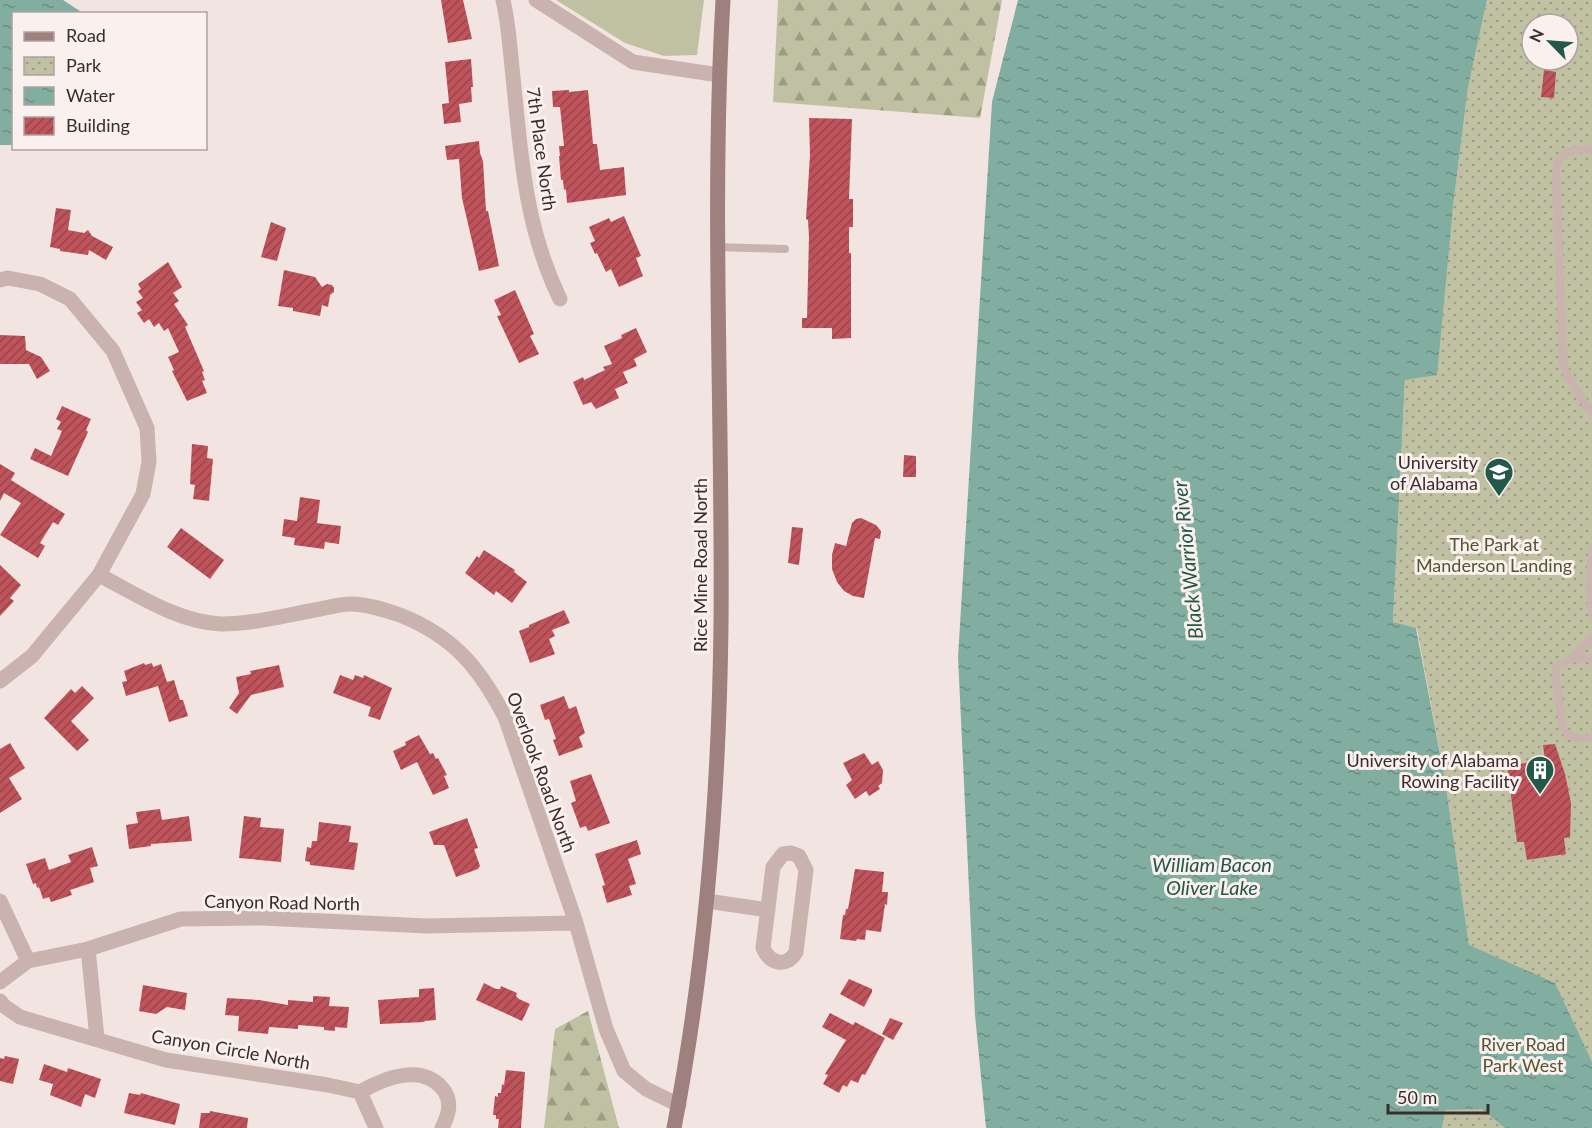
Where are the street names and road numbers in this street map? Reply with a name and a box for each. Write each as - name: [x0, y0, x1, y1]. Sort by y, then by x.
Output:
- street label: 7th Place North: [522, 86, 562, 212]
- street label: Rice Mine Road North: [689, 478, 711, 652]
- street label: Overlook Road North: [503, 689, 581, 855]
- street label: Canyon Road North: [204, 890, 360, 914]
- street label: Canyon Circle North: [150, 1024, 312, 1074]

